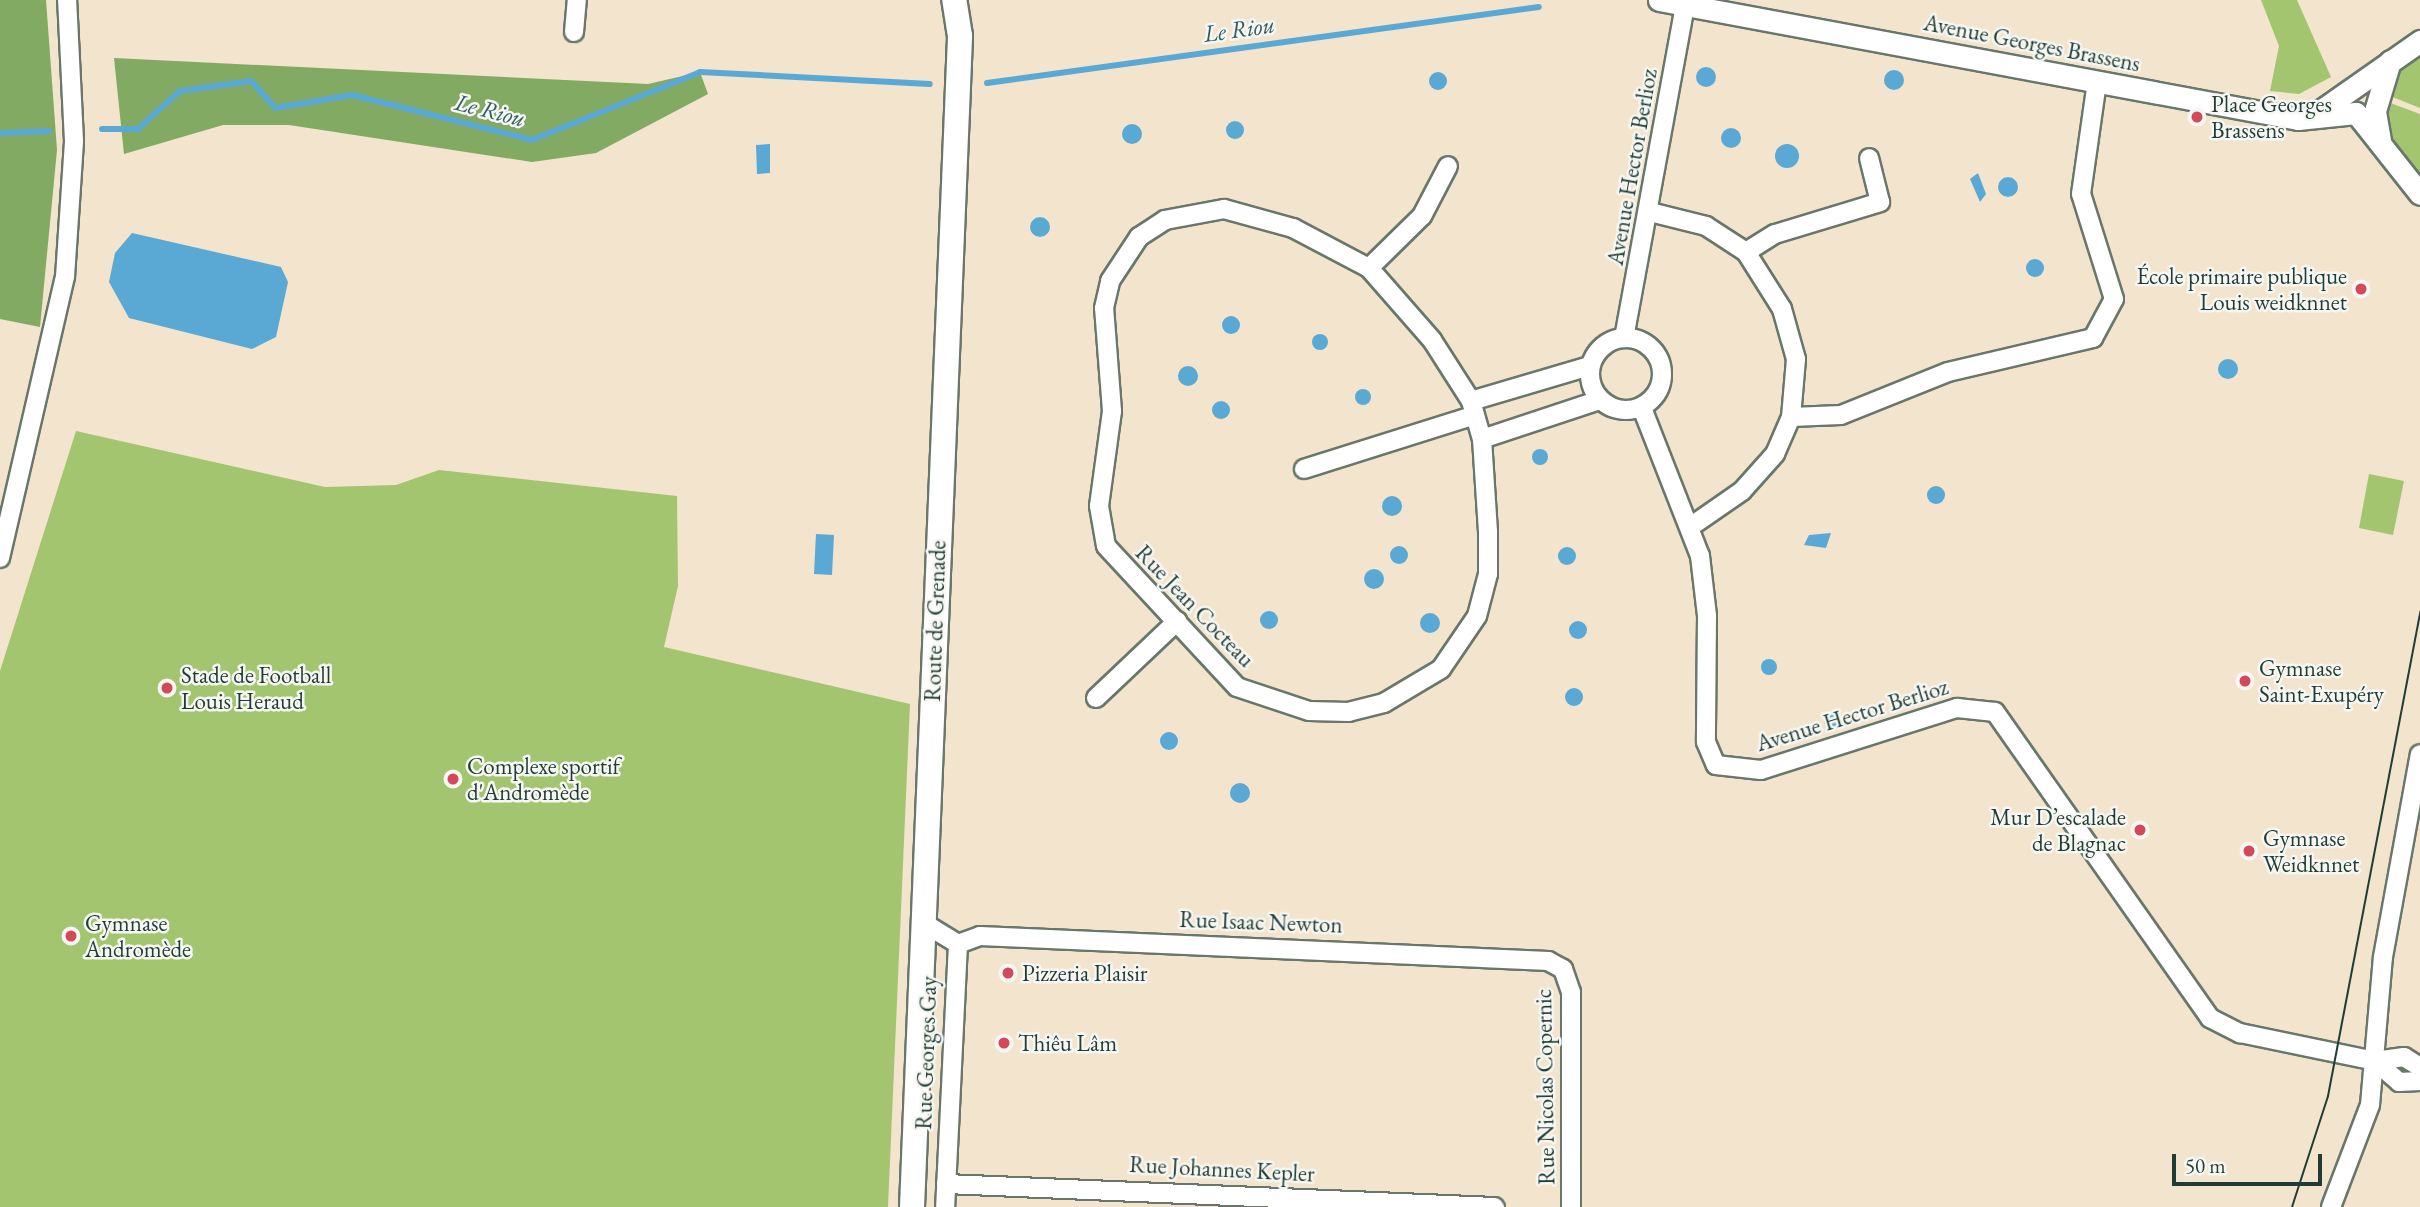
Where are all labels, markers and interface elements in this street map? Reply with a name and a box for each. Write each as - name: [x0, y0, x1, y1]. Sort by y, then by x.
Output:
- street label: Avenue Georges Brassens: [1921, 8, 2143, 78]
- water label: Le Riou: [1202, 10, 1276, 48]
- street label: Avenue Hector Berlioz: [1601, 66, 1663, 268]
- water label: Le Riou: [452, 87, 528, 133]
- place label: Place Georges Brassens: [2211, 90, 2332, 144]
- marker: Place Georges Brassens: [2189, 109, 2205, 125]
- place label: École primaire publique Louis weidknnet: [2137, 262, 2347, 316]
- marker: École primaire publique Louis weidknnet: [2353, 281, 2369, 297]
- street label: Rue Jean Cocteau: [1130, 539, 1260, 673]
- street label: Route de Grenade: [918, 540, 952, 702]
- place label: Gymnase Saint-Exupéry: [2259, 654, 2384, 708]
- place label: Stade de Football Louis Heraud: [181, 661, 331, 715]
- street label: Avenue Hector Berlioz: [1753, 673, 1951, 757]
- marker: Gymnase Saint-Exupéry: [2237, 673, 2253, 689]
- marker: Stade de Football Louis Heraud: [159, 680, 175, 696]
- place label: Complexe sportif d'Andromède: [467, 752, 620, 806]
- marker: Complexe sportif d'Andromède: [445, 771, 461, 787]
- place label: Mur D’escalade de Blagnac: [1990, 803, 2126, 857]
- marker: Mur D’escalade de Blagnac: [2132, 822, 2148, 838]
- place label: Gymnase Weidknnet: [2263, 824, 2359, 878]
- marker: Gymnase Weidknnet: [2241, 843, 2257, 859]
- street label: Rue Isaac Newton: [1179, 905, 1343, 939]
- place label: Gymnase Andromède: [85, 909, 191, 963]
- marker: Gymnase Andromède: [63, 928, 79, 944]
- place label: Pizzeria Plaisir: [1022, 959, 1148, 987]
- marker: Pizzeria Plaisir: [1000, 965, 1016, 981]
- street label: Rue Georges Gay: [910, 976, 942, 1130]
- street label: Rue Nicolas Copernic: [1529, 989, 1561, 1185]
- place label: Thiêu Lâm: [1018, 1029, 1117, 1057]
- marker: Thiêu Lâm: [996, 1035, 1012, 1051]
- scale bar: [2175, 1140, 2326, 1184]
- street label: Rue Johannes Kepler: [1129, 1150, 1315, 1188]
- text: 50 m: [2185, 1152, 2226, 1179]

